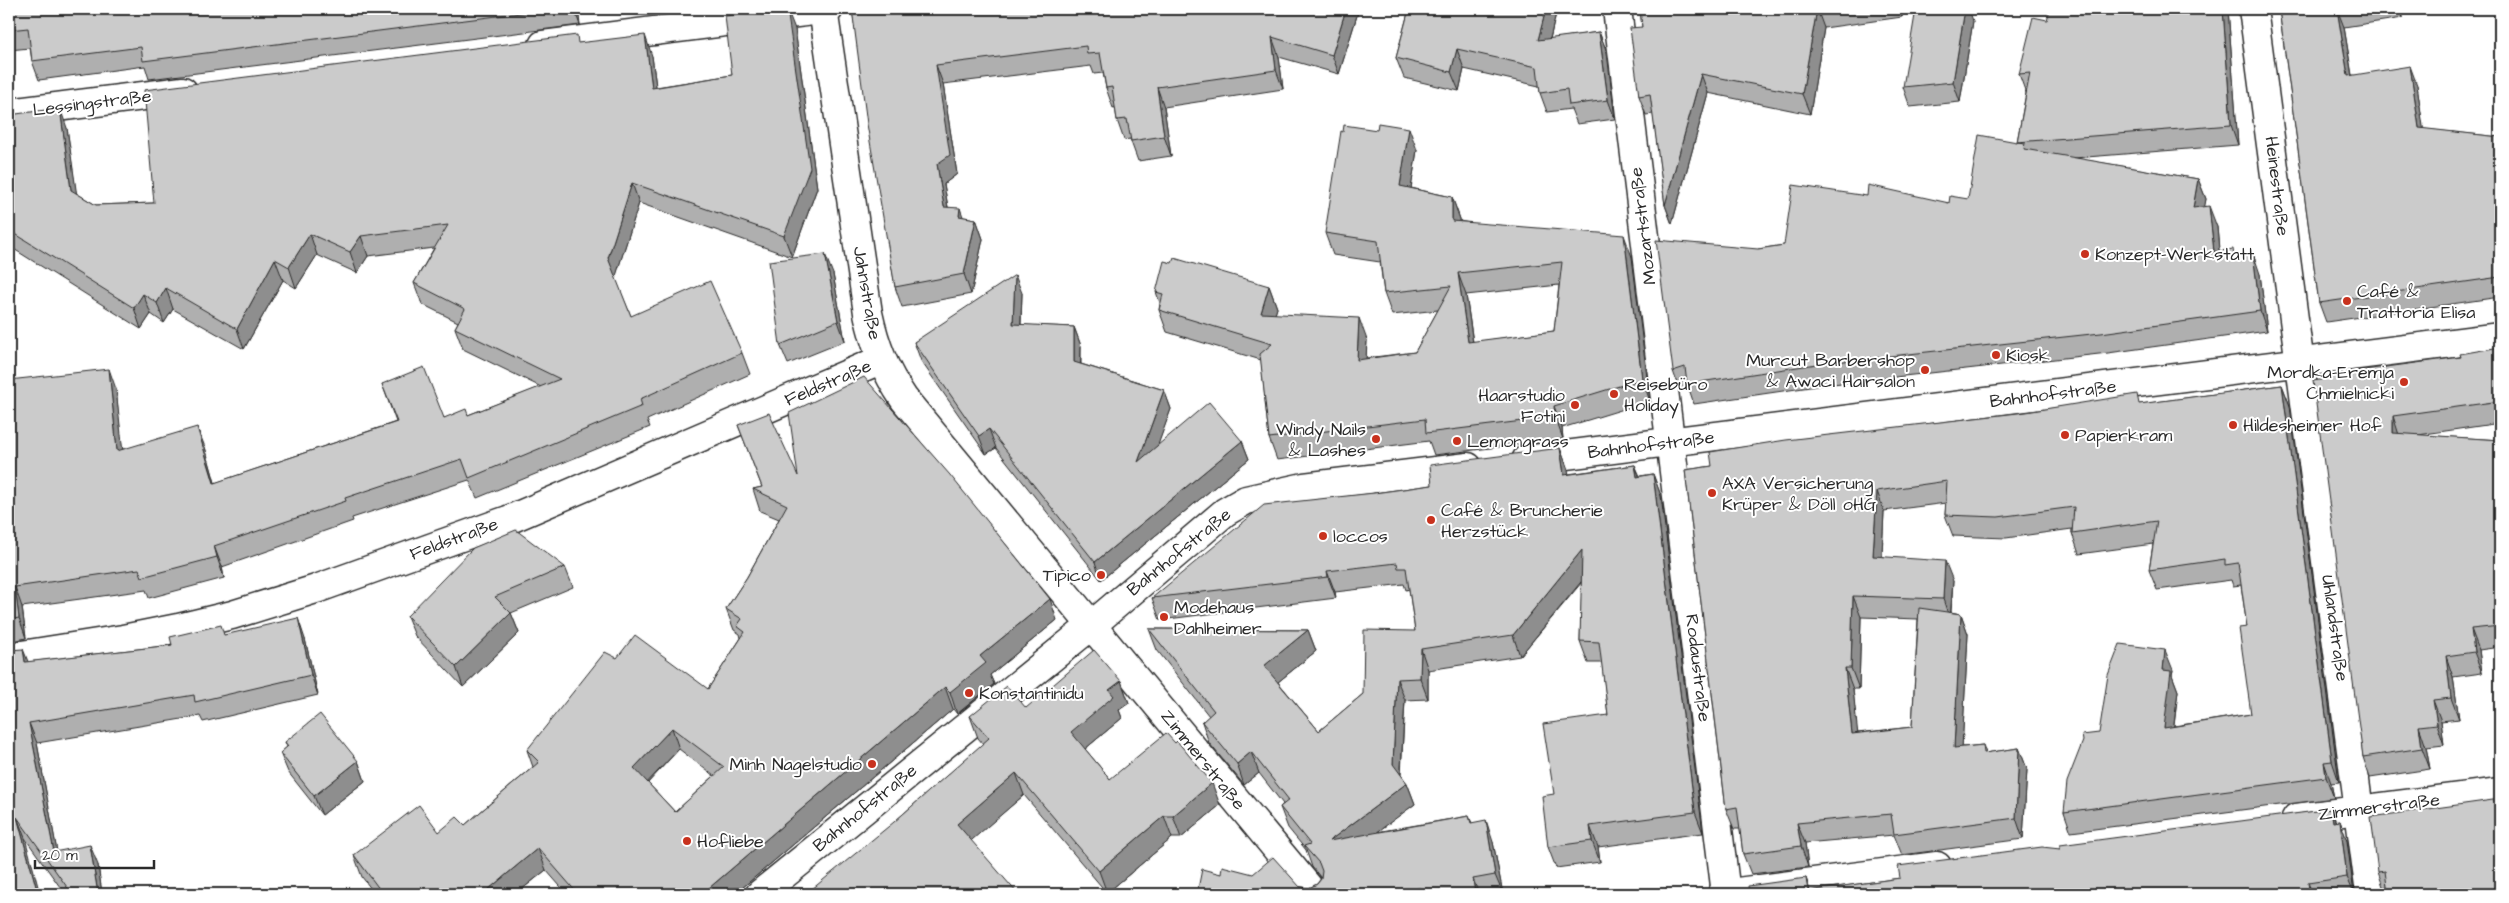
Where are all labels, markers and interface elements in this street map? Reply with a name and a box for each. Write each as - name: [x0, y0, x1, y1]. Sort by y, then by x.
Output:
- street label: Lessingstraße: [31, 83, 153, 124]
- street label: Heinestraße: [2258, 135, 2296, 237]
- street label: Mozartstraße: [1623, 166, 1663, 286]
- place label: Konzept-Werkstatt: [2095, 242, 2255, 267]
- street label: Jahnstraße: [846, 244, 888, 342]
- marker: Konzept-Werkstatt: [2079, 248, 2091, 260]
- place label: Café & Trattoria Elisa: [2357, 279, 2475, 325]
- marker: Café & Trattoria Elisa: [2341, 295, 2353, 307]
- place label: Kiosk: [2006, 343, 2050, 368]
- place label: Murcut Barbershop & Awaci Hairsalon: [1746, 348, 1915, 394]
- marker: Kiosk: [1990, 349, 2002, 361]
- street label: Feldstraße: [781, 353, 876, 413]
- place label: Mordka-Eremja Chmielnicki: [2267, 360, 2394, 406]
- marker: Murcut Barbershop & Awaci Hairsalon: [1919, 364, 1931, 376]
- place label: Reisebüro Holiday: [1624, 372, 1707, 419]
- street label: Bahnhofstraße: [1988, 374, 2118, 414]
- marker: Mordka-Eremja Chmielnicki: [2398, 376, 2410, 388]
- place label: Haarstudio Fotini: [1478, 383, 1565, 429]
- marker: Reisebüro Holiday: [1608, 388, 1620, 400]
- marker: Haarstudio Fotini: [1569, 399, 1581, 411]
- place label: Hildesheimer Hof: [2243, 413, 2382, 438]
- place label: Windy Nails & Lashes: [1276, 417, 1366, 463]
- marker: Hildesheimer Hof: [2227, 419, 2239, 431]
- place label: Papierkram: [2075, 423, 2172, 448]
- street label: Bahnhofstraße: [1586, 425, 1716, 465]
- place label: Lemongrass: [1467, 429, 1569, 455]
- marker: Papierkram: [2059, 429, 2071, 441]
- marker: Windy Nails & Lashes: [1370, 433, 1382, 445]
- marker: Lemongrass: [1451, 435, 1463, 447]
- place label: AXA Versicherung Krüper & Döll oHG: [1722, 471, 1877, 517]
- marker: AXA Versicherung Krüper & Döll oHG: [1706, 487, 1718, 499]
- place label: Café & Bruncherie Herzstück: [1441, 498, 1603, 544]
- street label: Bahnhofstraße: [1122, 502, 1237, 602]
- street label: Feldstraße: [406, 511, 502, 567]
- marker: Café & Bruncherie Herzstück: [1425, 514, 1437, 526]
- place label: loccos: [1333, 524, 1388, 549]
- marker: loccos: [1317, 530, 1329, 542]
- place label: Tipico: [1043, 563, 1091, 588]
- marker: Tipico: [1095, 569, 1107, 581]
- street label: Uhlandstraße: [2315, 573, 2355, 683]
- place label: Modehaus Dahlheimer: [1174, 595, 1262, 641]
- marker: Modehaus Dahlheimer: [1158, 611, 1170, 623]
- street label: Rodaustraße: [1679, 613, 1717, 724]
- place label: Konstantinidu: [979, 681, 1084, 706]
- marker: Konstantinidu: [963, 687, 975, 699]
- street label: Zimmerstraße: [1155, 705, 1251, 816]
- place label: Minh Nagelstudio: [729, 752, 862, 778]
- street label: Bahnhofstraße: [808, 758, 923, 858]
- marker: Minh Nagelstudio: [866, 758, 878, 770]
- street label: Zimmerstraße: [2317, 787, 2442, 827]
- place label: Hofliebe: [697, 829, 764, 854]
- marker: Hofliebe: [681, 835, 693, 847]
- scale bar: [35, 838, 154, 870]
- text: 20 m: [42, 845, 78, 866]

